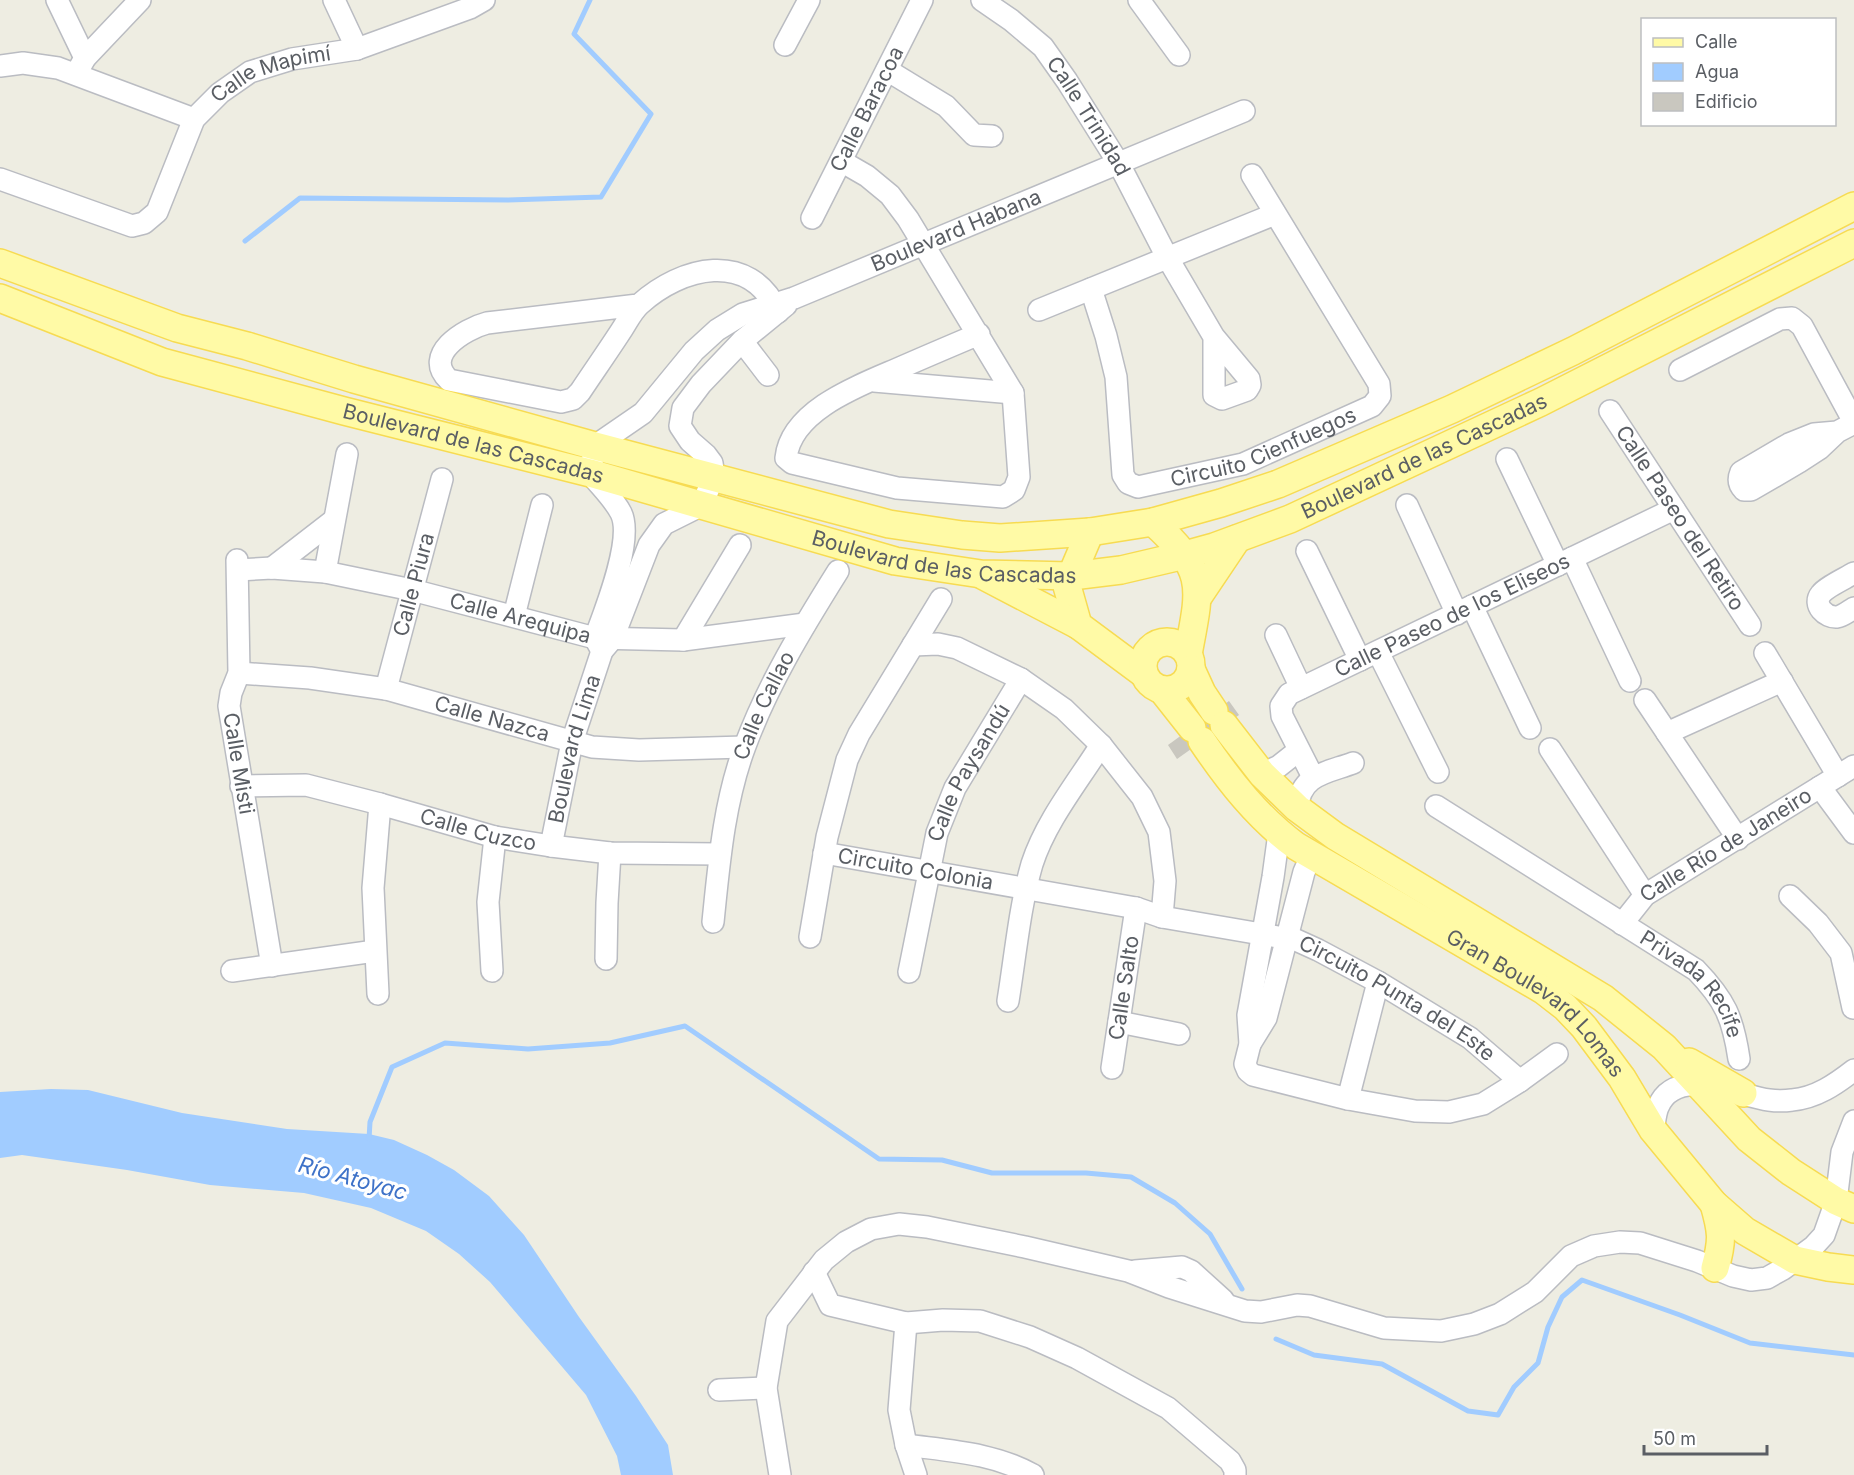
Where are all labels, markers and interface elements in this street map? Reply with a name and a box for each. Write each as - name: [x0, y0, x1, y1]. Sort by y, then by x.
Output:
- legend: [1641, 18, 1836, 126]
- text: Calle: [1695, 31, 1737, 52]
- street label: Calle Mapimí: [205, 40, 333, 107]
- street label: Calle Baracoa: [824, 42, 909, 176]
- street label: Calle Trinidad: [1042, 52, 1136, 180]
- text: Agua: [1695, 61, 1739, 82]
- text: Edificio: [1695, 91, 1758, 112]
- street label: Boulevard Habana: [867, 184, 1045, 277]
- street label: Boulevard de las Cascadas: [1297, 388, 1551, 524]
- street label: Boulevard de las Cascadas: [340, 398, 607, 488]
- street label: Circuito Cienfuegos: [1168, 402, 1360, 492]
- street label: Calle Paseo del Retiro: [1611, 421, 1750, 615]
- street label: Boulevard de las Cascadas: [809, 525, 1077, 588]
- street label: Calle Piura: [388, 530, 439, 639]
- street label: Calle Paseo de los Eliseos: [1330, 548, 1574, 682]
- street label: Calle Arequipa: [447, 587, 594, 648]
- street label: Calle Callao: [728, 646, 799, 763]
- street label: Boulevard Lima: [543, 671, 605, 825]
- street label: Calle Nazca: [432, 690, 552, 746]
- street label: Calle Paysandú: [923, 699, 1015, 843]
- street label: Calle Misti: [218, 711, 260, 816]
- street label: Calle Río de Janeiro: [1635, 782, 1816, 907]
- street label: Calle Cuzco: [417, 803, 538, 855]
- street label: Circuito Colonia: [836, 843, 995, 895]
- street label: Gran Boulevard Lomas: [1442, 923, 1630, 1082]
- street label: Privada Recife: [1636, 925, 1748, 1040]
- street label: Circuito Punta del Este: [1295, 930, 1500, 1066]
- street label: Calle Salto: [1103, 934, 1144, 1042]
- water label: Río Atoyac: [296, 1151, 410, 1205]
- scale bar: [1644, 1418, 1767, 1456]
- text: 50 m: [1653, 1428, 1696, 1449]

